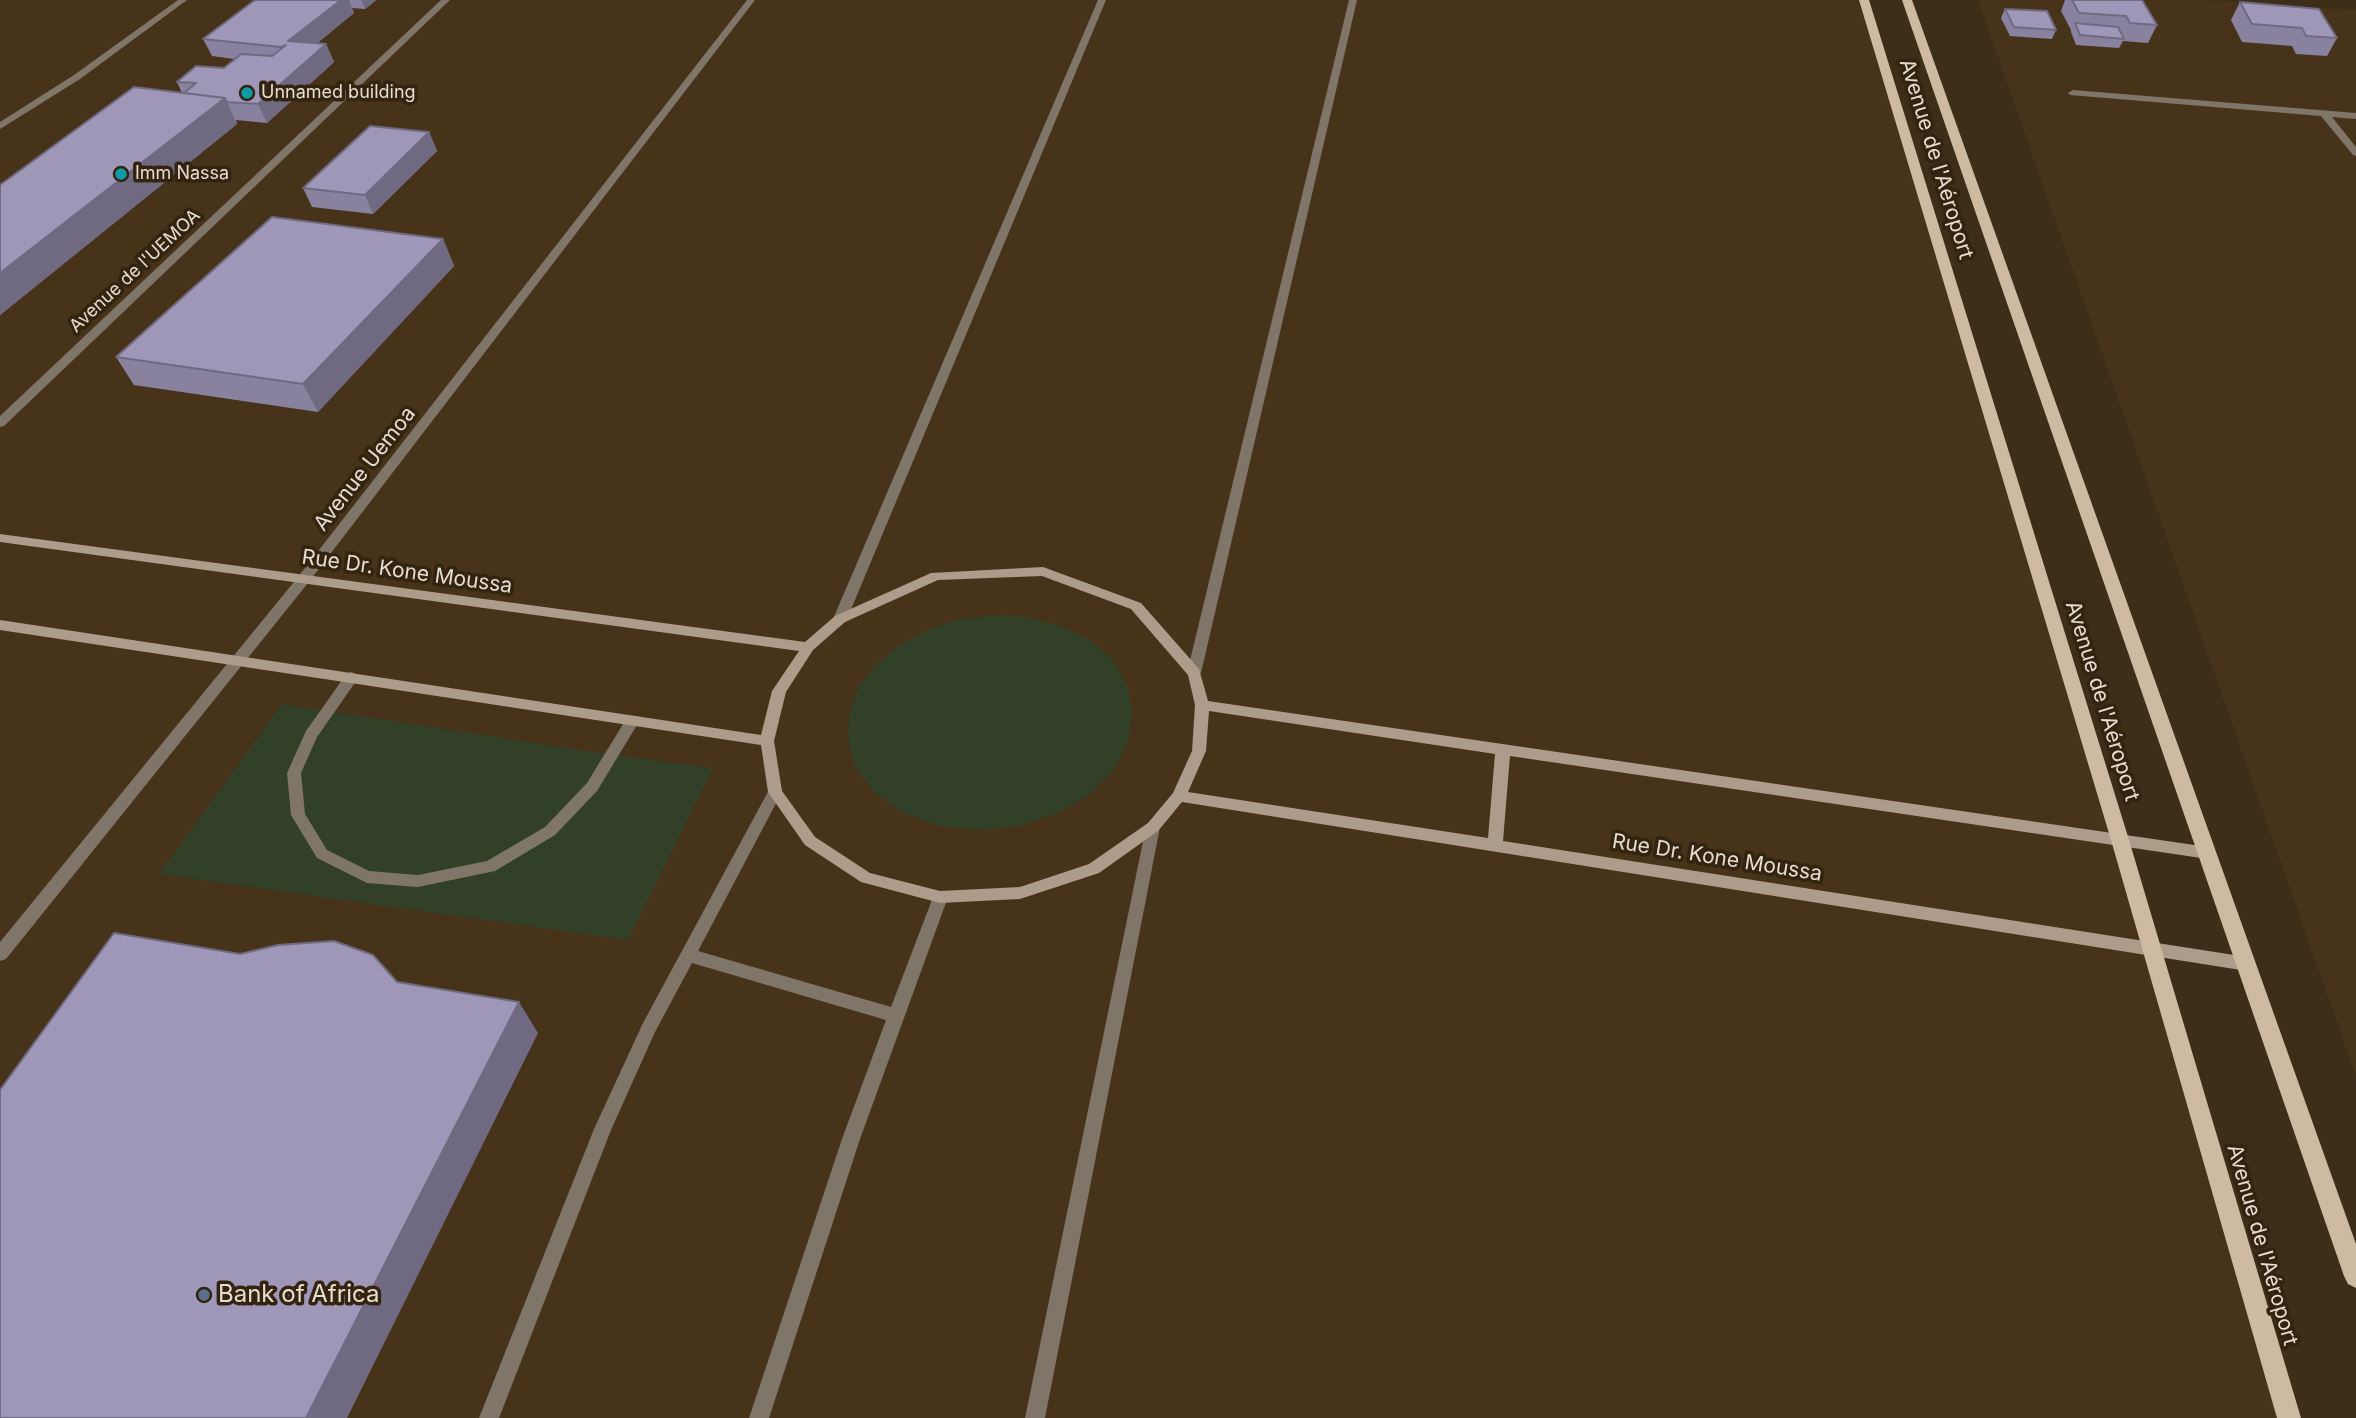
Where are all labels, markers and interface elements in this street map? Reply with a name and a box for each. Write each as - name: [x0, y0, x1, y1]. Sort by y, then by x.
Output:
- street label: Avenue de l'Aéroport: [1894, 56, 1978, 262]
- place label: Unnamed building: [261, 82, 416, 104]
- marker: Unnamed building: [239, 85, 255, 101]
- place label: Imm Nassa: [135, 163, 229, 185]
- marker: Imm Nassa: [113, 166, 129, 182]
- street label: Avenue de l'UEMOA: [65, 205, 205, 337]
- street label: Avenue Uemoa: [309, 402, 421, 536]
- street label: Rue Dr. Kone Moussa: [300, 545, 514, 599]
- street label: Avenue de l'Aéroport: [2060, 598, 2144, 804]
- street label: Rue Dr. Kone Moussa: [1610, 829, 1824, 887]
- street label: Avenue de l'Aéroport: [2221, 1142, 2303, 1348]
- place label: Bank of Africa: [218, 1281, 379, 1309]
- marker: Bank of Africa: [196, 1287, 212, 1303]

